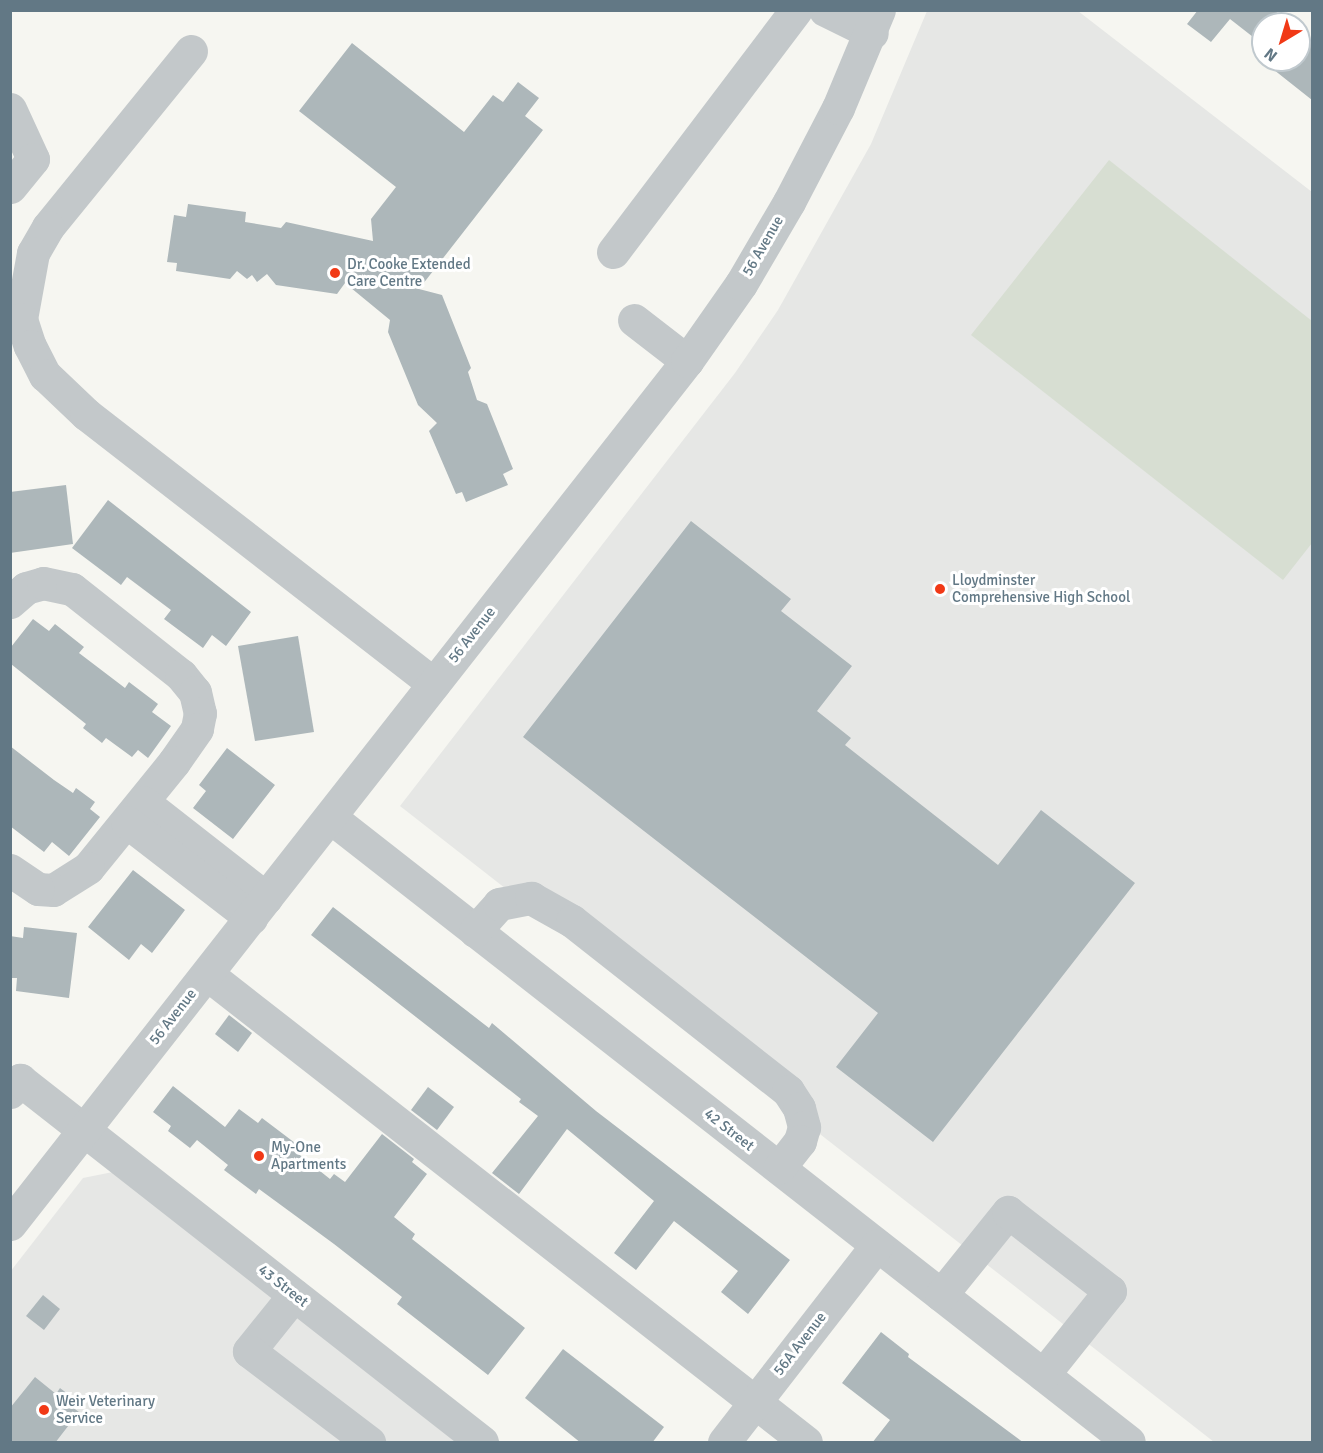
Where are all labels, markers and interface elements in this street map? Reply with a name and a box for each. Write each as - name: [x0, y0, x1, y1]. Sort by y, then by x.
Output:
- north arrow: [1251, 12, 1311, 72]
- text: N: [1261, 43, 1282, 66]
- street label: 56 Avenue: [739, 213, 787, 279]
- place label: Dr. Cooke Extended Care Centre: [347, 255, 471, 290]
- marker: Dr. Cooke Extended Care Centre: [328, 266, 342, 280]
- place label: Lloydminster Comprehensive High School: [952, 571, 1130, 606]
- marker: Lloydminster Comprehensive High School: [933, 582, 947, 596]
- street label: 56 Avenue: [444, 603, 500, 667]
- street label: 56 Avenue: [145, 985, 201, 1049]
- street label: 42 Street: [700, 1105, 758, 1155]
- place label: My-One Apartments: [271, 1138, 346, 1173]
- marker: My-One Apartments: [252, 1149, 266, 1163]
- street label: 43 Street: [254, 1261, 312, 1311]
- street label: 56A Avenue: [770, 1309, 830, 1379]
- place label: Weir Veterinary Service: [56, 1392, 155, 1427]
- marker: Weir Veterinary Service: [37, 1403, 51, 1417]

